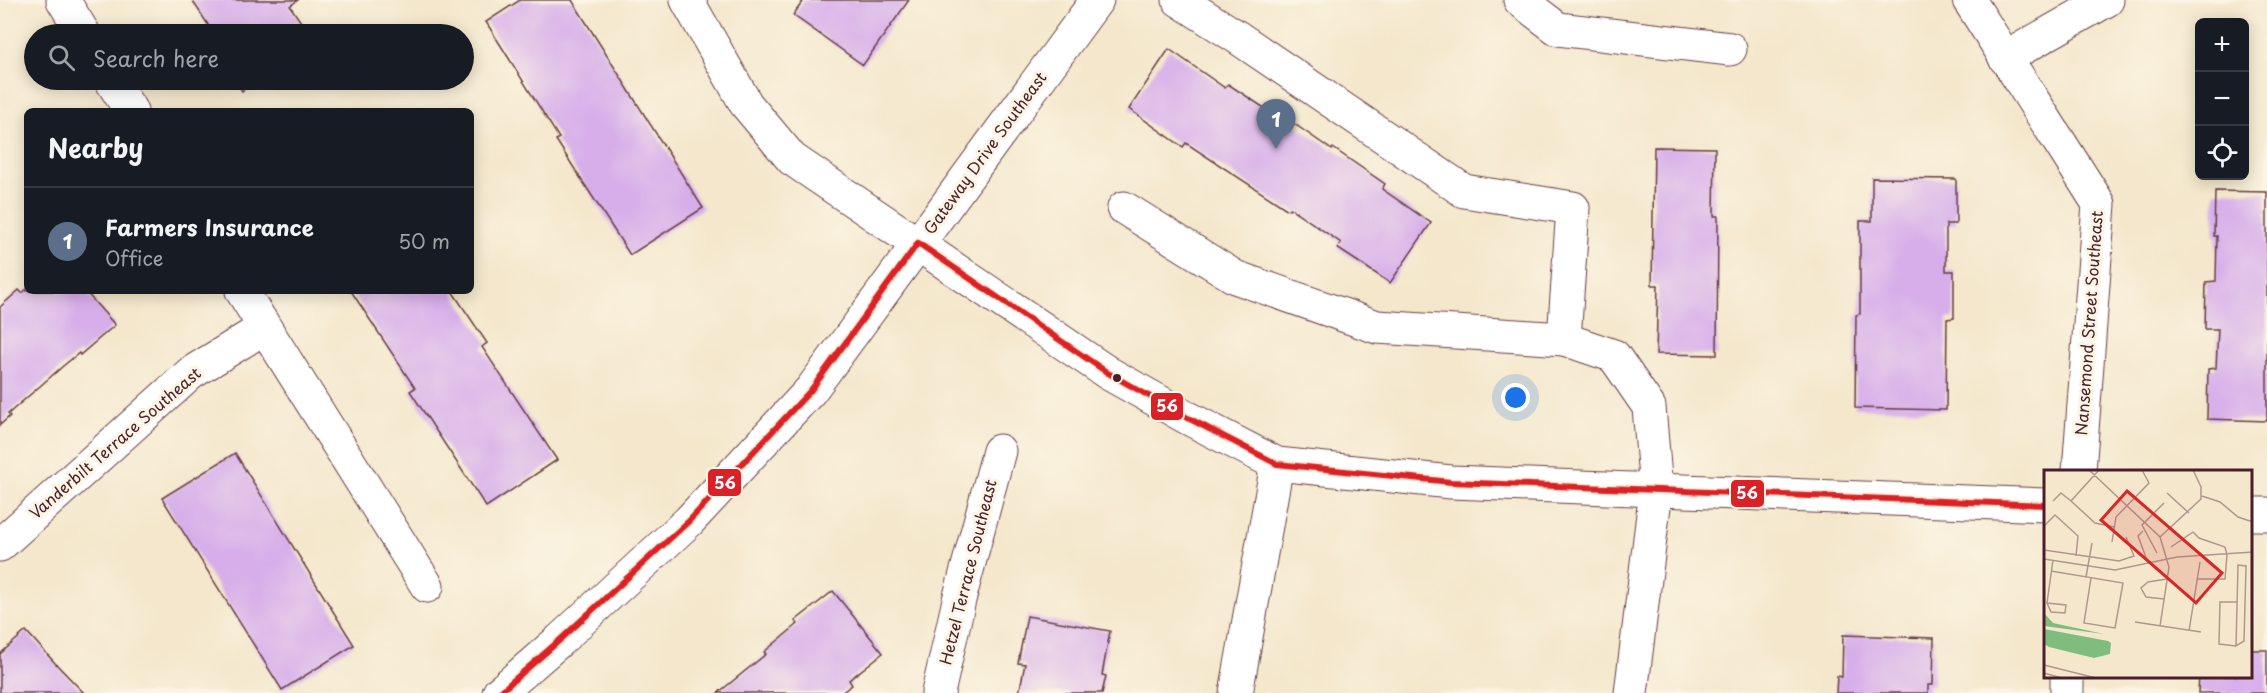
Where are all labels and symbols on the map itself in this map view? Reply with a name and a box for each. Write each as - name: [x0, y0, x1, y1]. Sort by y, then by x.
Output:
- street label: Gateway Drive Southeast: [917, 66, 1051, 239]
- pin: 1: [1256, 100, 1296, 149]
- street label: Nansemond Street Southeast: [2068, 210, 2108, 436]
- street label: Vanderbilt Terrace Southeast: [23, 361, 205, 524]
- unlabelled marker: [1111, 372, 1123, 384]
- your location: [1501, 383, 1530, 412]
- line badge: 56: [1150, 392, 1184, 421]
- text: 56: [1156, 393, 1178, 417]
- line badge: 56: [707, 468, 742, 497]
- text: 56: [714, 470, 736, 494]
- inset map: [2044, 470, 2252, 678]
- street label: Hetzel Terrace Southeast: [932, 477, 1002, 667]
- line badge: 56: [1730, 479, 1765, 508]
- text: 56: [1736, 480, 1758, 504]

